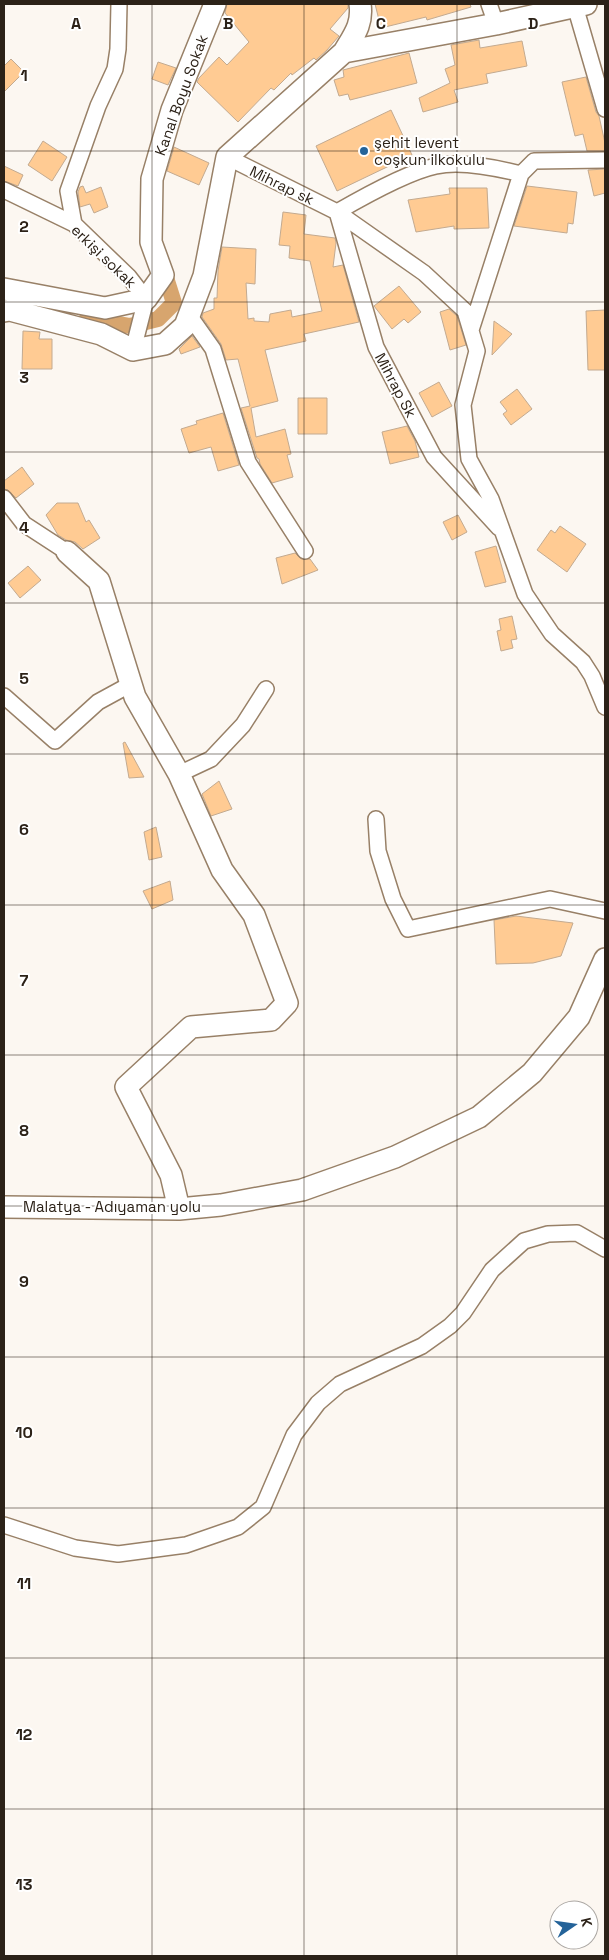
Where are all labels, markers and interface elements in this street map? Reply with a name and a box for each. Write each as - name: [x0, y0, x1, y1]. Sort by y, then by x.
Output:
- text: A: [71, 13, 81, 34]
- text: B: [223, 13, 233, 34]
- text: C: [376, 13, 386, 34]
- text: D: [528, 13, 538, 34]
- street label: Kanal Boyu Sokak: [150, 32, 212, 158]
- text: 1: [20, 65, 28, 86]
- place label: şehit levent coşkun ilkokulu: [374, 133, 485, 169]
- marker: şehit levent coşkun ilkokulu: [358, 145, 370, 157]
- street label: Mihrap sk: [247, 161, 317, 209]
- text: 2: [19, 216, 29, 237]
- street label: erkişi sokak: [67, 220, 141, 292]
- street label: Mihrap Sk: [371, 349, 421, 421]
- text: 3: [19, 367, 29, 388]
- text: 4: [19, 517, 29, 538]
- text: 5: [19, 668, 29, 689]
- text: 6: [19, 819, 29, 840]
- text: 7: [20, 970, 29, 991]
- text: 8: [19, 1120, 29, 1141]
- street label: Malatya - Adıyaman yolu: [23, 1197, 201, 1216]
- text: 9: [19, 1271, 29, 1292]
- text: 10: [15, 1422, 33, 1443]
- text: 11: [17, 1573, 31, 1594]
- text: 12: [16, 1724, 32, 1745]
- text: 13: [16, 1874, 33, 1895]
- north arrow: [549, 1900, 599, 1950]
- text: K: [577, 1916, 596, 1929]

